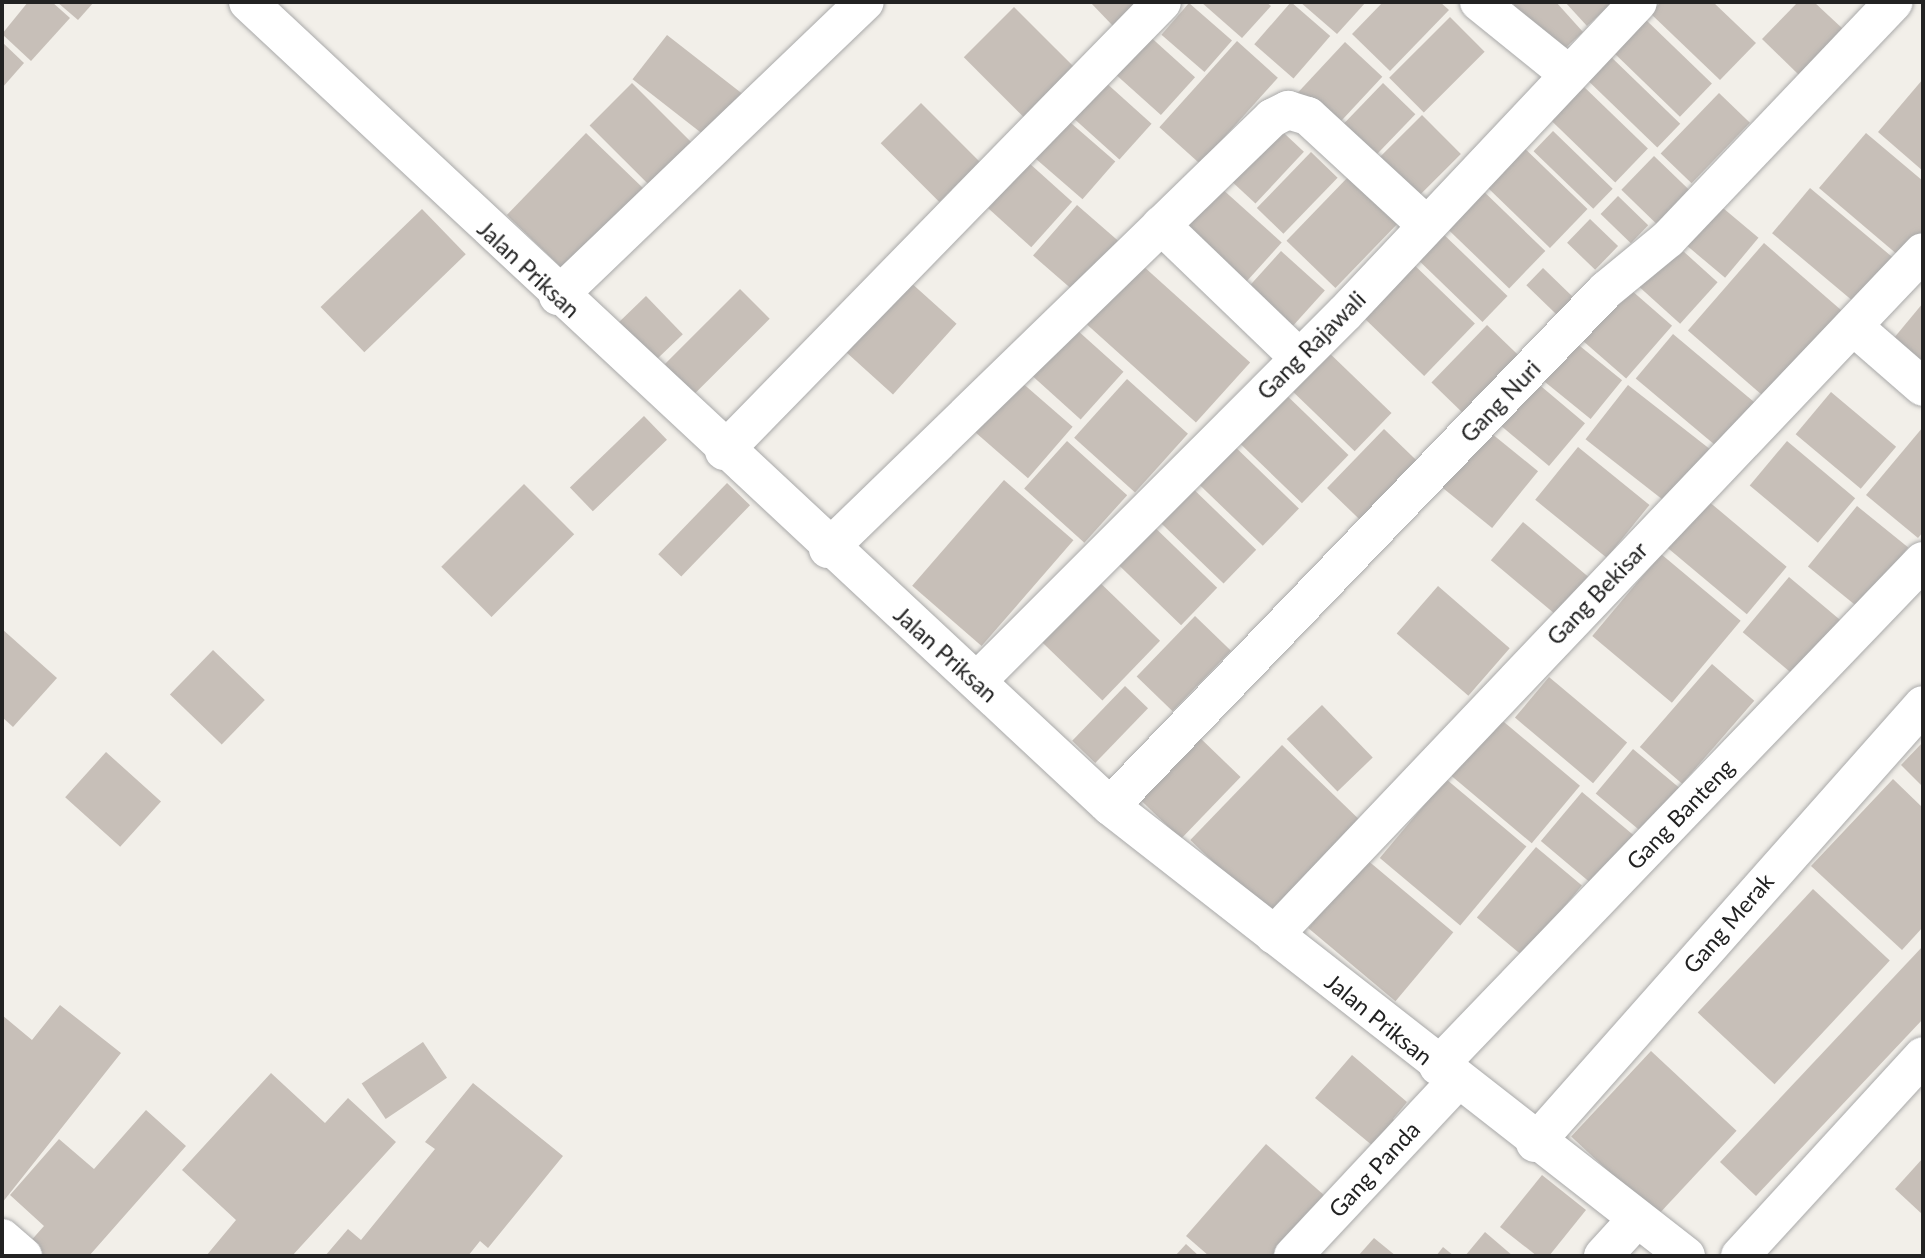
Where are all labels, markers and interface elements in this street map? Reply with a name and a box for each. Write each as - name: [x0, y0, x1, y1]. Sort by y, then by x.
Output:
- street label: Jalan Priksan: [472, 215, 586, 323]
- street label: Gang Rajawali: [1251, 285, 1371, 405]
- street label: Gang Nuri: [1454, 354, 1546, 448]
- street label: Gang Bekisar: [1541, 536, 1653, 650]
- street label: Jalan Priksan: [889, 600, 1003, 708]
- street label: Gang Banteng: [1620, 753, 1740, 875]
- street label: Gang Merak: [1677, 867, 1779, 979]
- street label: Jalan Priksan: [1320, 967, 1438, 1071]
- street label: Gang Panda: [1323, 1115, 1425, 1223]

